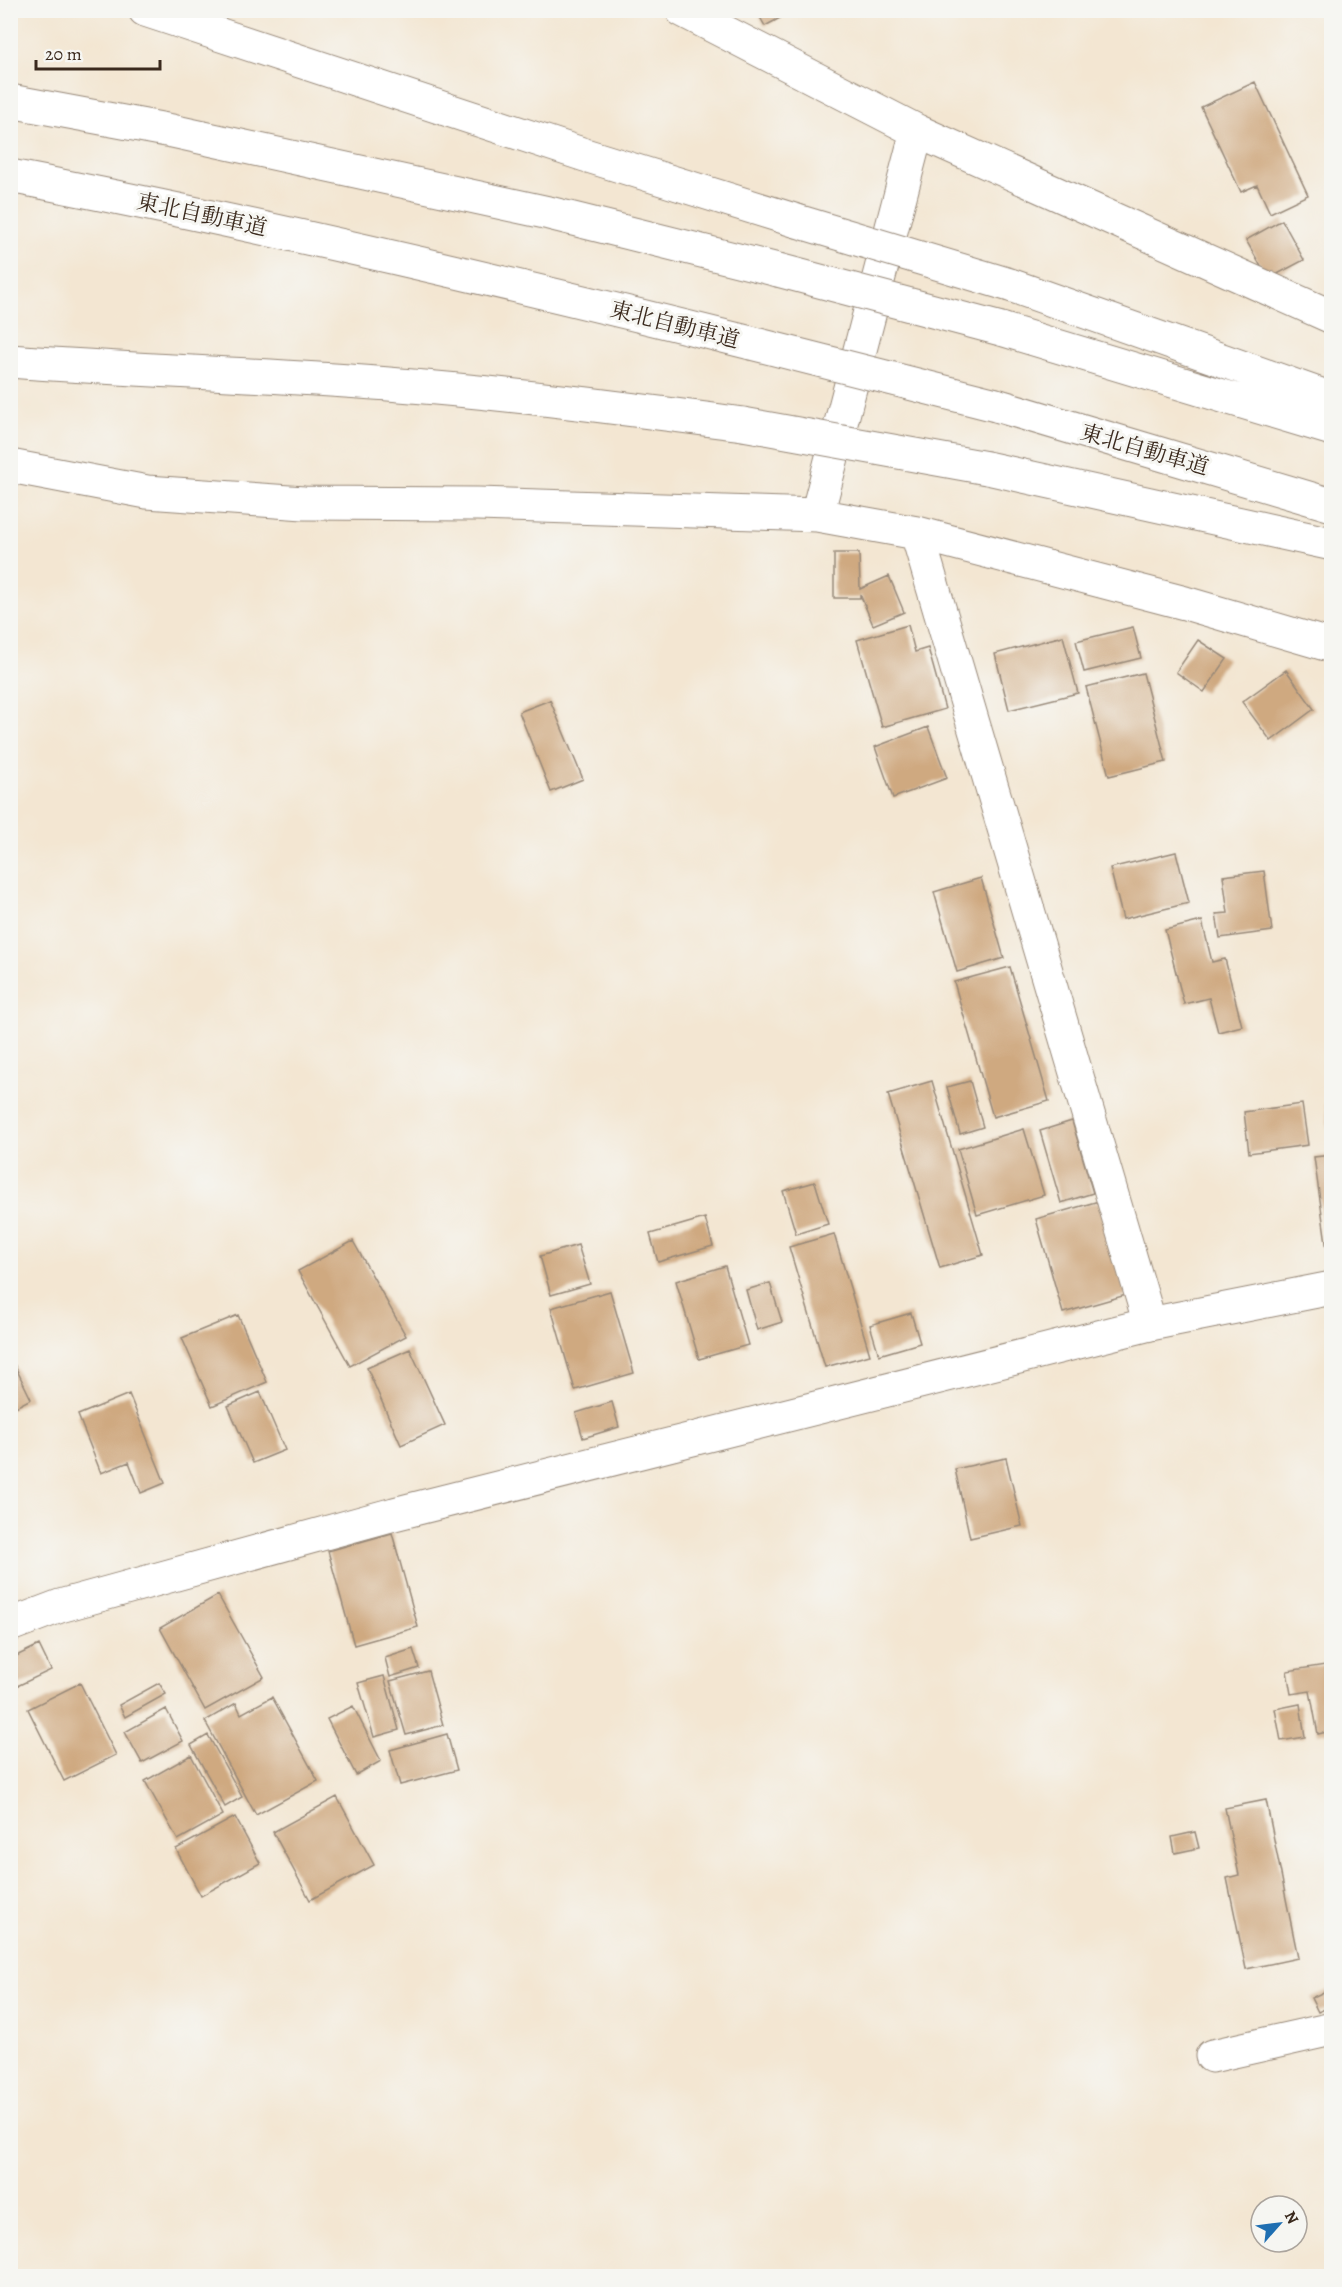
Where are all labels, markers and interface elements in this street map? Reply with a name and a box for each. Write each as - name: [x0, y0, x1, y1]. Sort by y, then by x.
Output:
- scale bar: [36, 33, 160, 71]
- text: 20 m: [45, 42, 82, 66]
- street label: 東北自動車道: [134, 187, 269, 243]
- street label: 東北自動車道: [607, 294, 742, 355]
- street label: 東北自動車道: [1077, 417, 1212, 483]
- north arrow: [1249, 2194, 1309, 2254]
- text: N: [1279, 2207, 1304, 2228]

